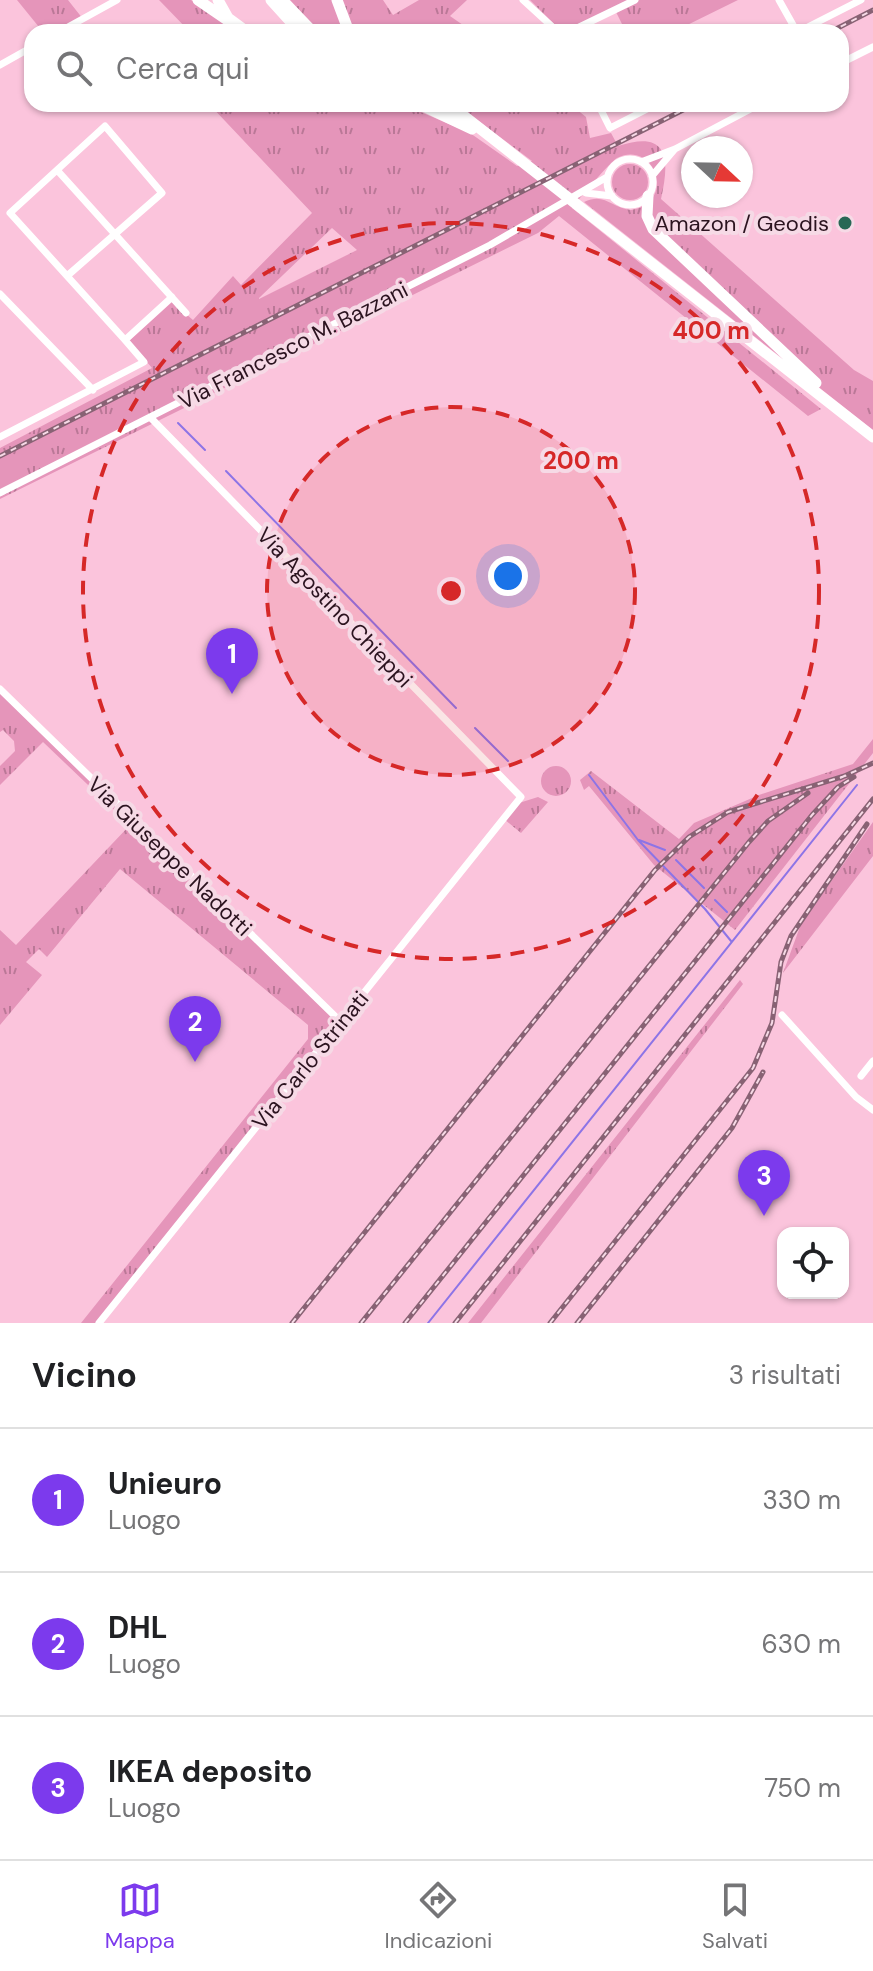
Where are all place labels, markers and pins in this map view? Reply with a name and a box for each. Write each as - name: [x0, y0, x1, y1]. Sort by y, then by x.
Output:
- place label: Amazon / Geodis: [654, 209, 829, 238]
- marker: Amazon / Geodis: [836, 214, 854, 232]
- centre of rings: [437, 577, 465, 605]
- pin: 1: [206, 628, 258, 694]
- pin: 2: [169, 996, 221, 1062]
- pin: 3: [738, 1150, 790, 1216]

